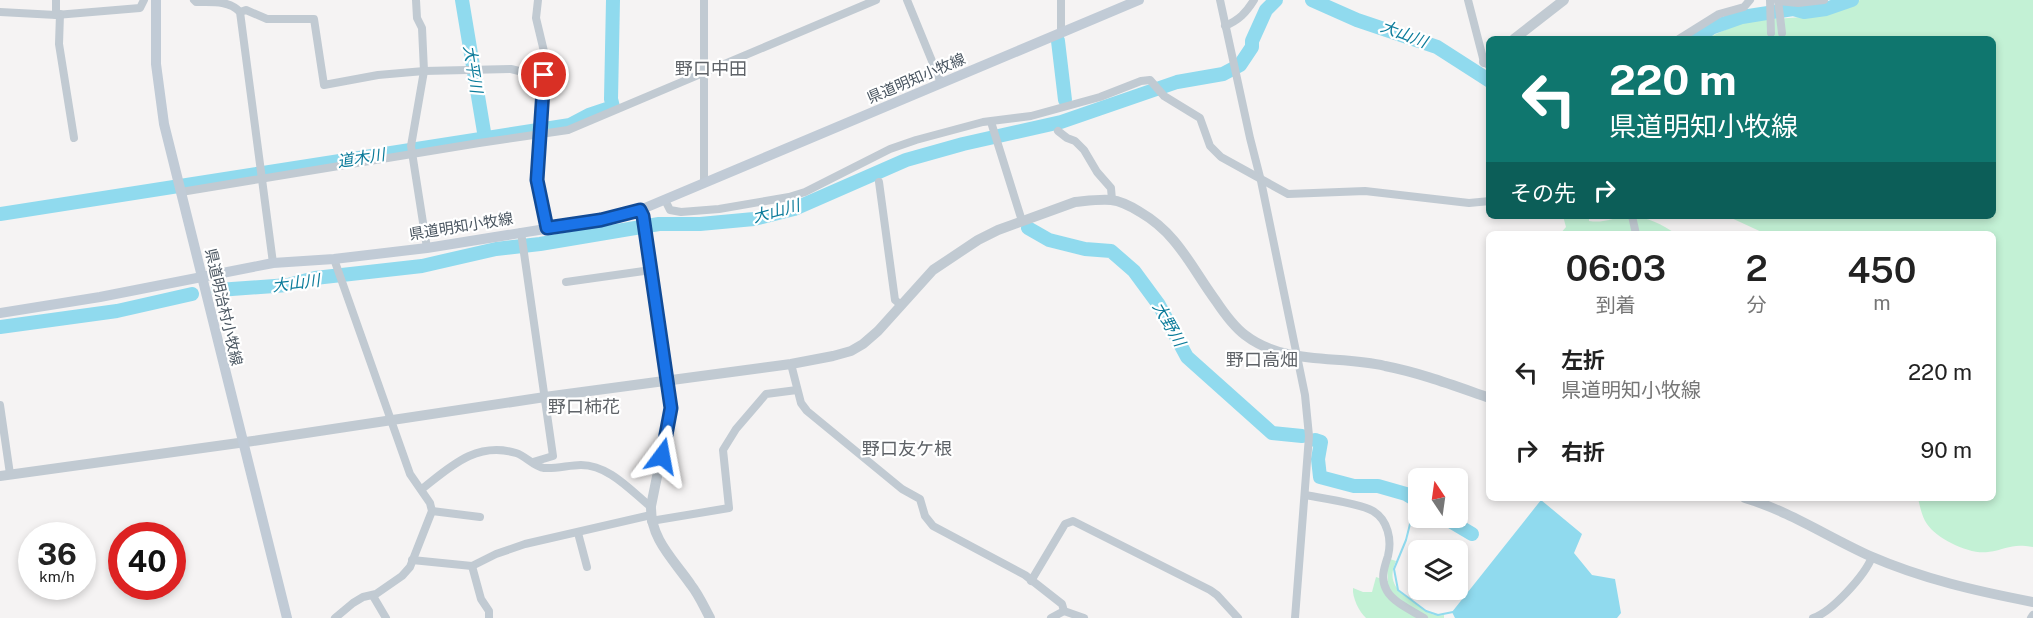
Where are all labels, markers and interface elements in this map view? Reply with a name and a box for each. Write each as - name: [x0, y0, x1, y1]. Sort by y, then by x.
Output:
- water label: 大山川: [1378, 17, 1432, 52]
- water label: 大平川: [460, 44, 486, 96]
- pin: [518, 49, 569, 100]
- street label: 県道明知小牧線: [864, 50, 968, 106]
- text: 220 m: [1609, 55, 1737, 104]
- icon: arrive: [527, 58, 560, 91]
- district label: 野口中田: [675, 58, 747, 79]
- icon: left: [1510, 60, 1588, 138]
- text: 県道明知小牧線: [1609, 110, 1798, 142]
- water label: 道木川: [336, 145, 388, 171]
- icon: right: [1588, 174, 1621, 207]
- text: その先: [1510, 180, 1576, 206]
- water label: 大山川: [750, 195, 804, 226]
- street label: 県道明知小牧線: [408, 209, 514, 243]
- street label: 県道明治村小牧線: [202, 247, 246, 367]
- text: 06:03: [1566, 247, 1666, 289]
- text: 2: [1746, 247, 1768, 289]
- text: 450: [1847, 249, 1916, 291]
- water label: 大山川: [271, 270, 323, 295]
- text: m: [1873, 291, 1891, 315]
- text: 到着: [1596, 293, 1636, 317]
- text: 分: [1747, 293, 1767, 317]
- water label: 大野川: [1149, 298, 1190, 351]
- text: 左折: [1561, 347, 1605, 373]
- district label: 野口高畑: [1226, 349, 1298, 370]
- icon: left: [1510, 356, 1543, 389]
- text: 220 m: [1908, 359, 1972, 385]
- text: 県道明知小牧線: [1561, 378, 1701, 402]
- district label: 野口柿花: [548, 396, 620, 417]
- position arrow: [630, 424, 694, 488]
- icon: right: [1510, 434, 1543, 467]
- text: 90 m: [1921, 437, 1972, 463]
- district label: 野口友ケ根: [862, 438, 952, 459]
- text: 右折: [1561, 439, 1605, 465]
- north arrow: [1408, 468, 1468, 528]
- map controls: [1408, 468, 1468, 600]
- speed limit sign: 40: [108, 522, 186, 600]
- text: 36: [37, 536, 77, 572]
- button: layers: [1408, 540, 1468, 600]
- text: km/h: [39, 568, 75, 585]

